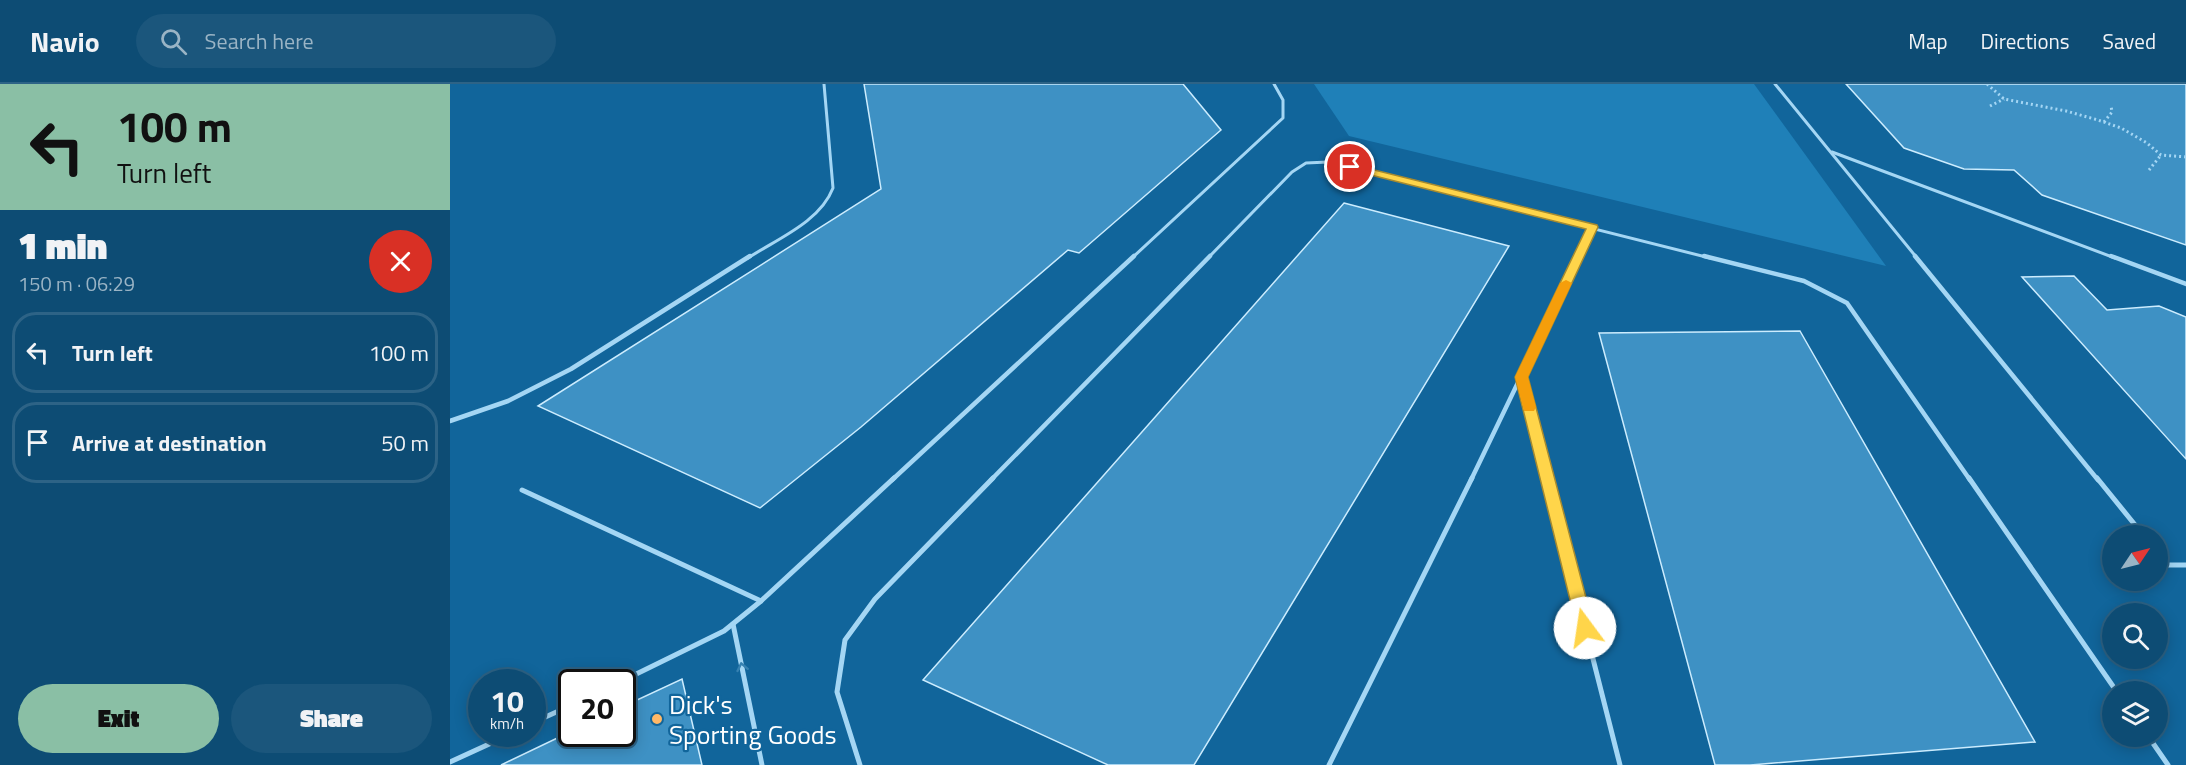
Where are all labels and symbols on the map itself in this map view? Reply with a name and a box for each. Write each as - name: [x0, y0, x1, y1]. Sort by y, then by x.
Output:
- pin: [1324, 141, 1375, 192]
- north arrow: [2102, 525, 2168, 591]
- position arrow: [1553, 596, 1617, 660]
- one-way arrow: [736, 662, 749, 672]
- speed limit sign: 20: [558, 669, 636, 747]
- place label: Dick's Sporting Goods: [669, 685, 837, 754]
- marker: Dick's Sporting Goods: [650, 712, 664, 726]

